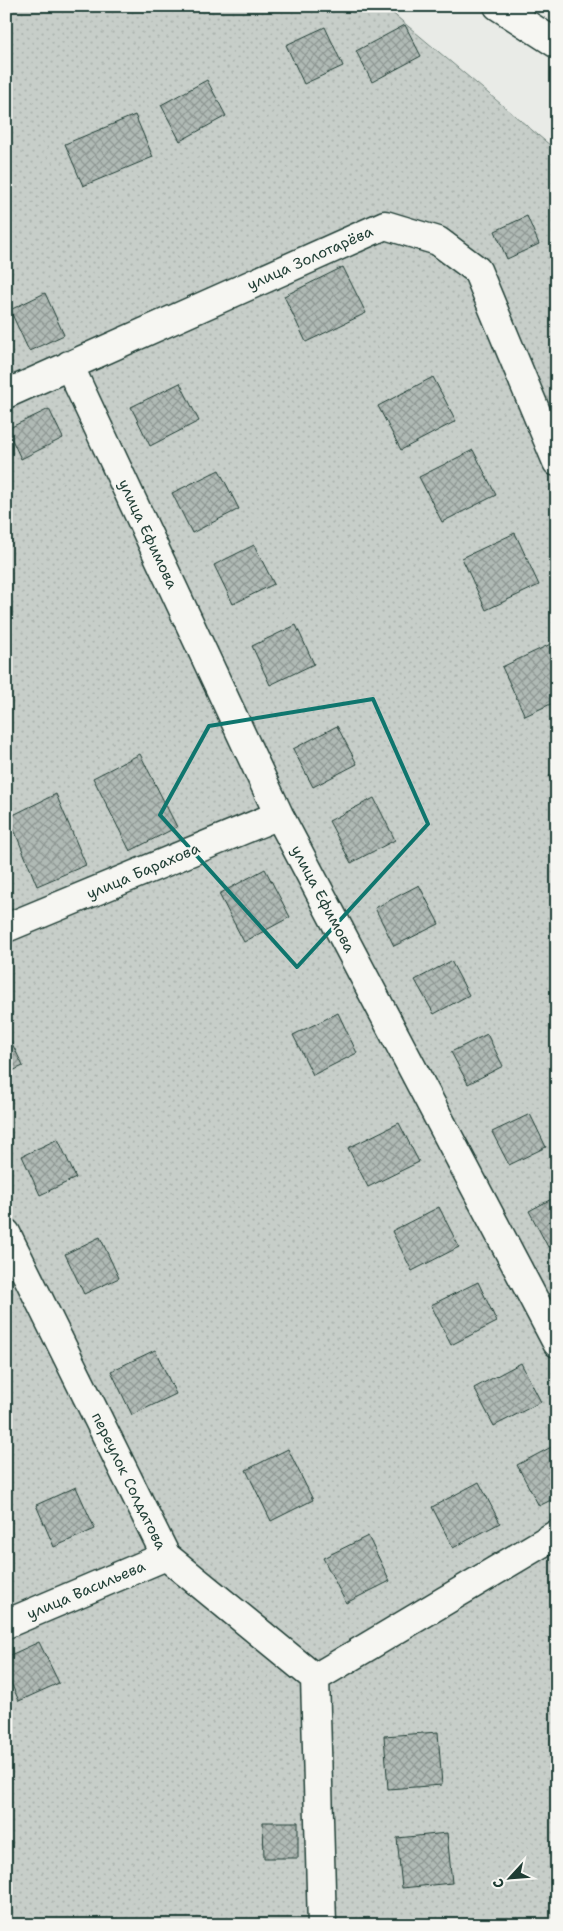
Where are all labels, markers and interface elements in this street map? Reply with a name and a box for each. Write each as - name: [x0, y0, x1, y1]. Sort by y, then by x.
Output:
- street label: улица Золотарёва: [244, 221, 377, 295]
- street label: улица Ефимова: [114, 476, 182, 593]
- street label: улица Барахова: [83, 838, 203, 904]
- street label: улица Ефимова: [286, 842, 360, 957]
- street label: переулок Солдатова: [87, 1409, 171, 1554]
- street label: улица Васильева: [24, 1556, 149, 1624]
- north arrow: [486, 1854, 536, 1904]
- text: С: [488, 1876, 508, 1892]

